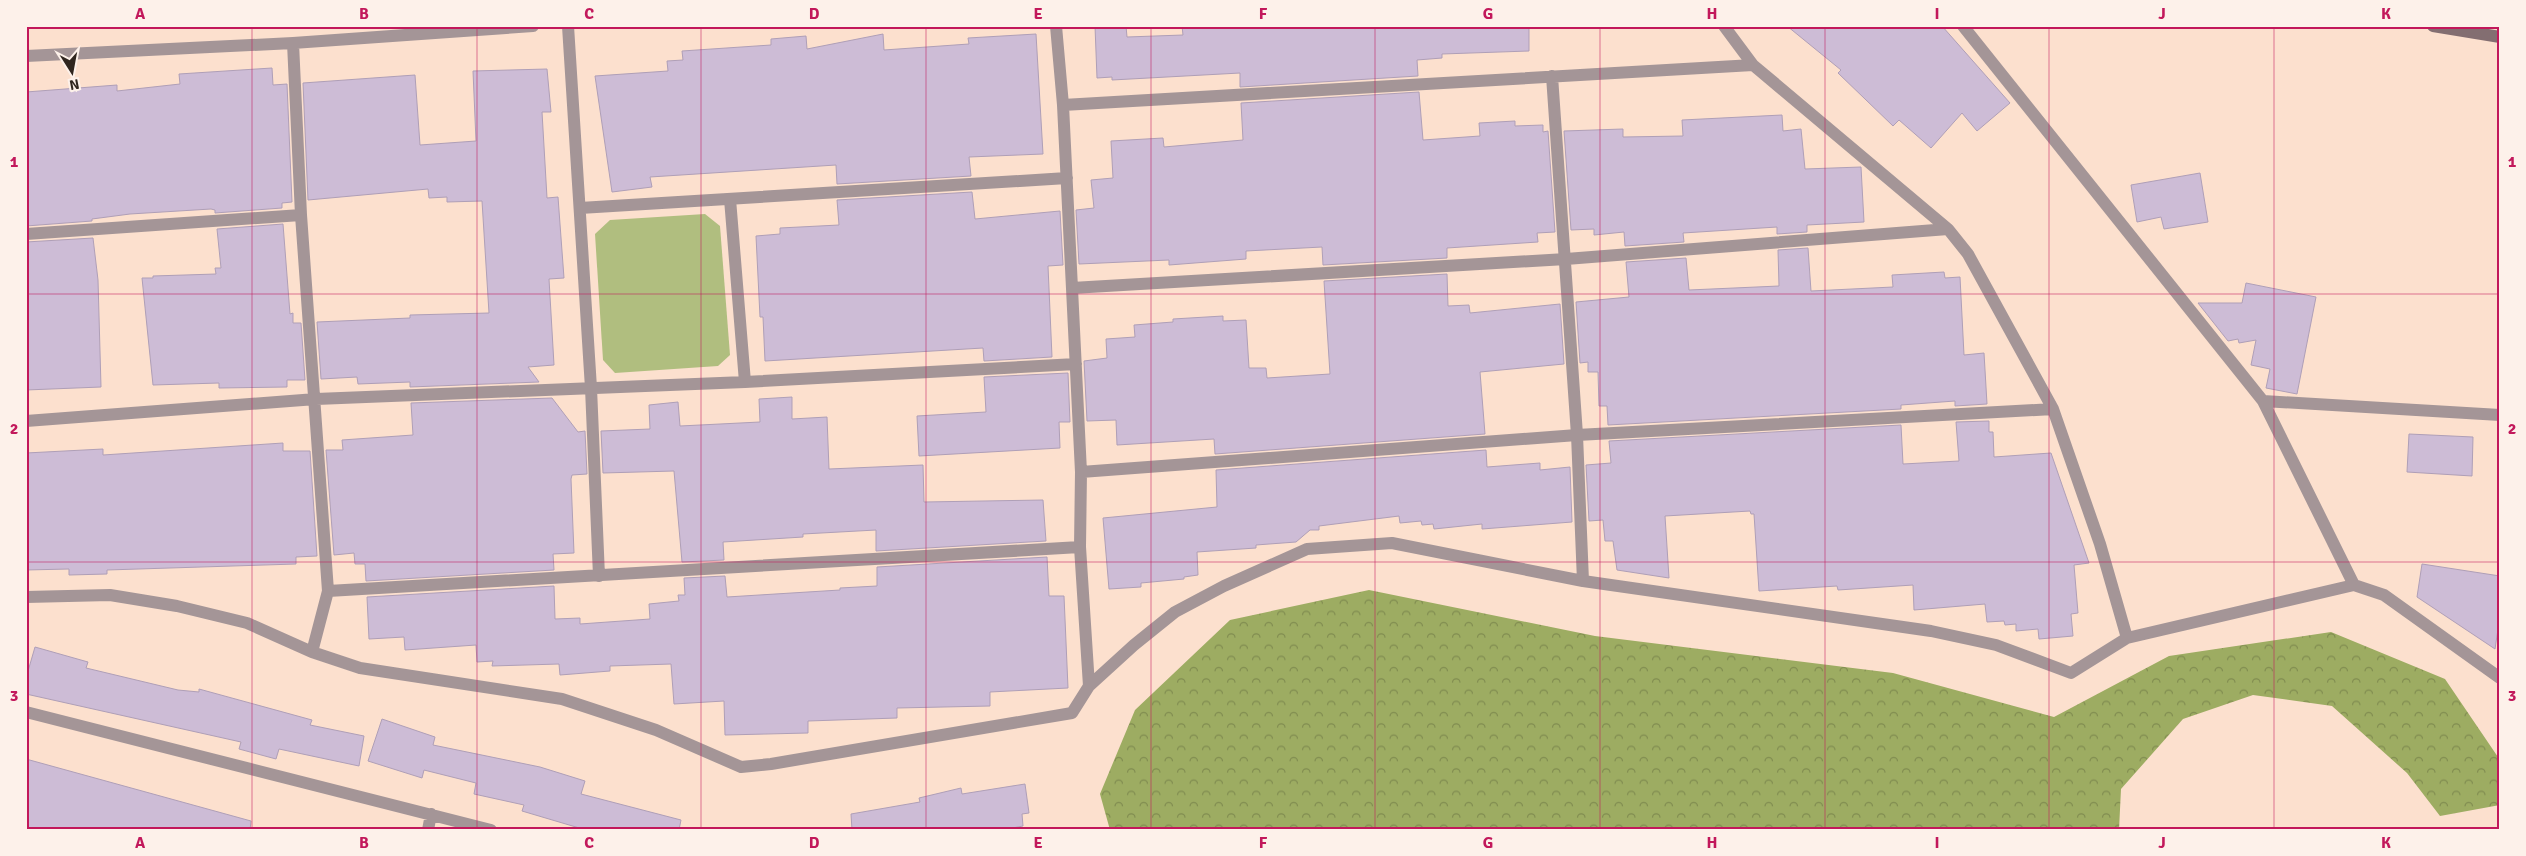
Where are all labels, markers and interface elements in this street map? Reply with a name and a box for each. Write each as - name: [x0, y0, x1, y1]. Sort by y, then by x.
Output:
- text: A: [135, 4, 146, 24]
- text: B: [359, 4, 369, 24]
- text: C: [584, 4, 594, 24]
- text: D: [809, 4, 820, 24]
- text: E: [1033, 4, 1043, 24]
- text: F: [1259, 4, 1268, 24]
- text: G: [1483, 4, 1493, 24]
- text: H: [1707, 4, 1717, 24]
- text: I: [1934, 4, 1940, 24]
- text: J: [2158, 4, 2166, 24]
- text: K: [2381, 4, 2391, 24]
- north arrow: [48, 48, 98, 98]
- text: N: [68, 75, 81, 94]
- text: 1: [10, 152, 19, 172]
- text: 1: [2508, 152, 2517, 172]
- text: 2: [10, 419, 18, 439]
- text: 2: [2508, 419, 2516, 439]
- text: 3: [10, 686, 18, 706]
- text: 3: [2508, 686, 2516, 706]
- text: A: [135, 833, 146, 853]
- text: B: [359, 833, 369, 853]
- text: C: [584, 833, 594, 853]
- text: D: [809, 833, 820, 853]
- text: E: [1033, 833, 1043, 853]
- text: F: [1259, 833, 1268, 853]
- text: G: [1483, 833, 1493, 853]
- text: H: [1707, 833, 1717, 853]
- text: I: [1934, 833, 1940, 853]
- text: J: [2158, 833, 2166, 853]
- text: K: [2381, 833, 2391, 853]

